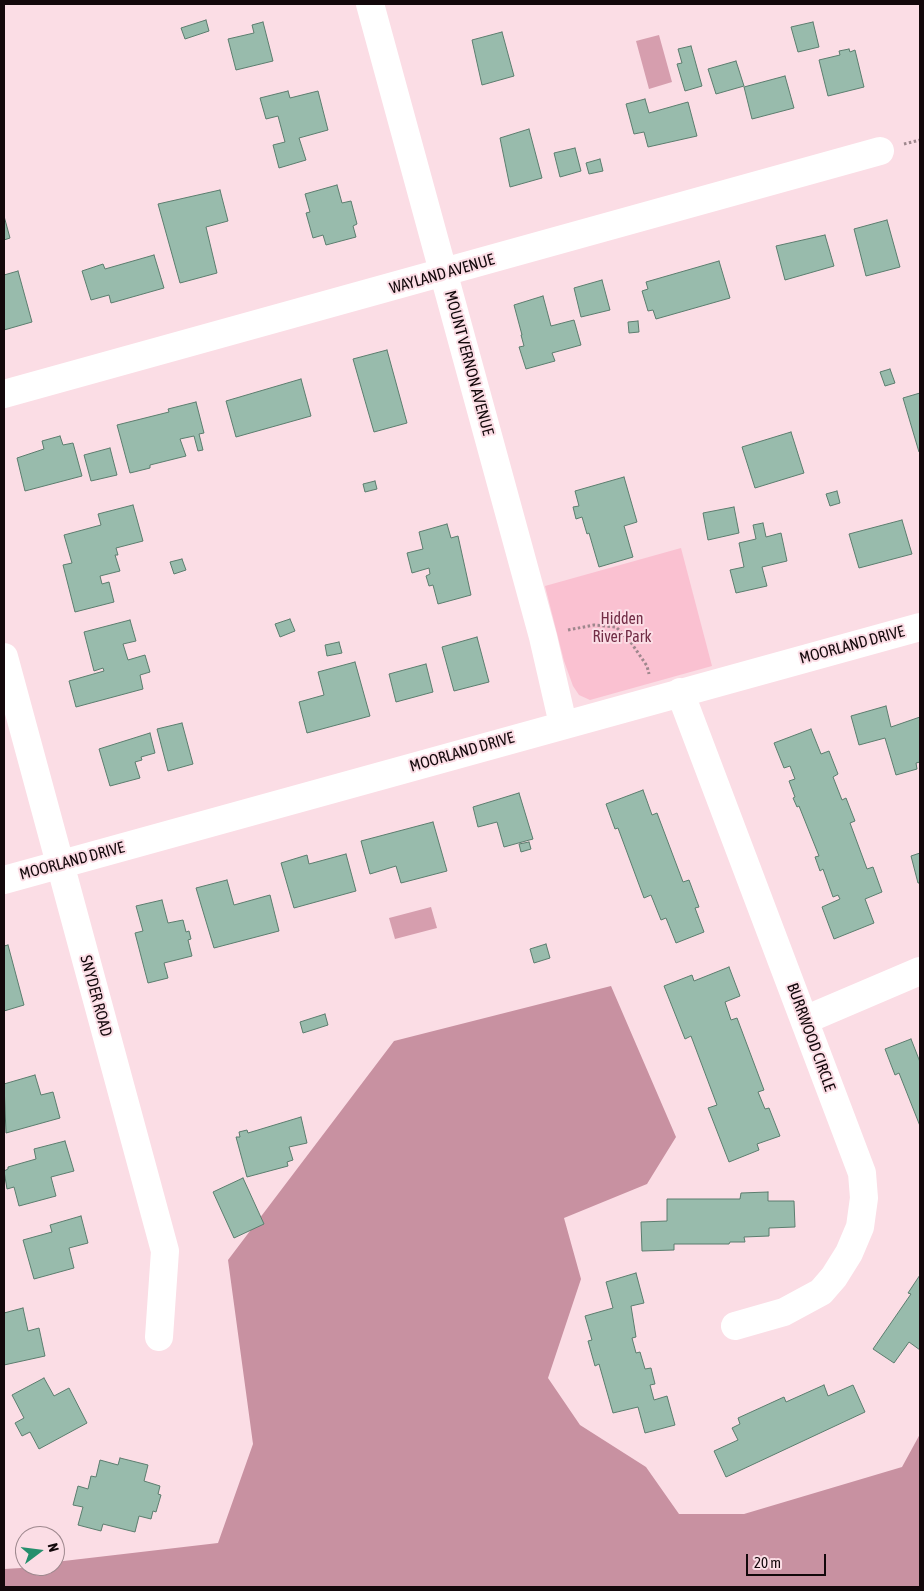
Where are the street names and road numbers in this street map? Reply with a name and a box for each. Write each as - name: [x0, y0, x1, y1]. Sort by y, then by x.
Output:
- street label: WAYLAND AVENUE: [387, 250, 497, 298]
- street label: MOUNT VERNON AVENUE: [440, 289, 498, 437]
- street label: MOORLAND DRIVE: [797, 622, 907, 668]
- street label: MOORLAND DRIVE: [408, 728, 516, 776]
- street label: MOORLAND DRIVE: [17, 838, 127, 884]
- street label: SNYDER ROAD: [76, 953, 116, 1039]
- street label: BURRWOOD CIRCLE: [783, 980, 839, 1094]

